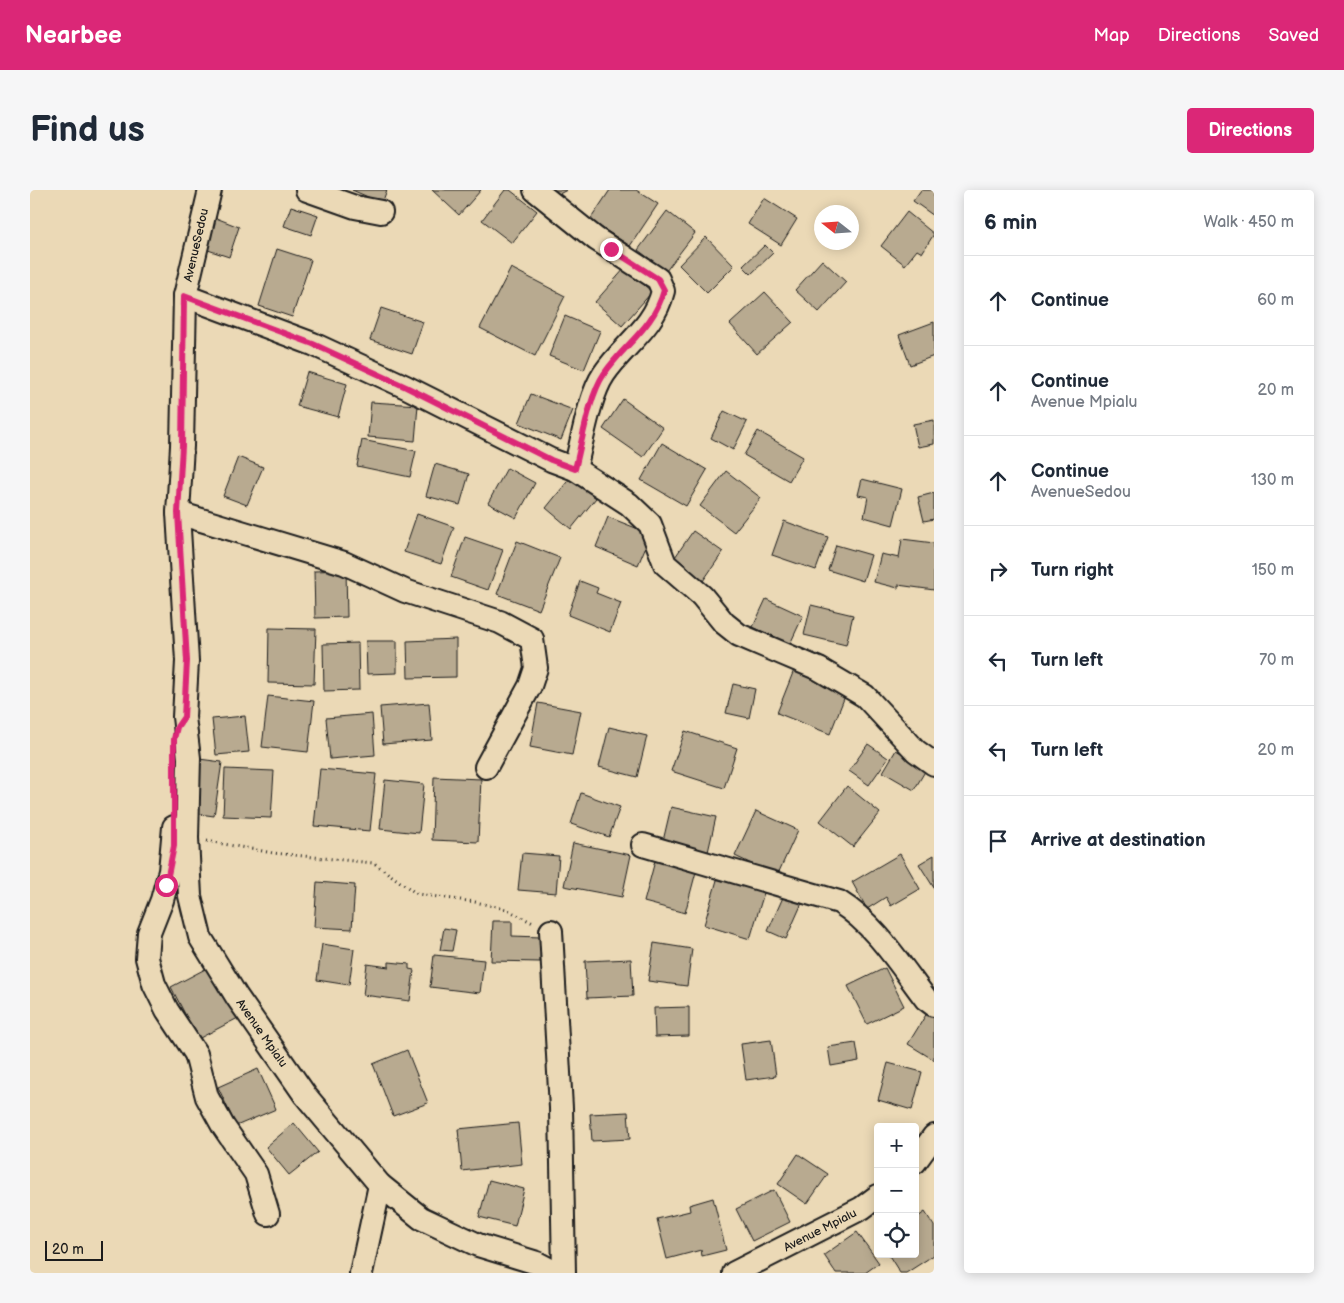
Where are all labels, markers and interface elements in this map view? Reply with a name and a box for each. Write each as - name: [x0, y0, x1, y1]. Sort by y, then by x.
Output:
- text: Nearbee: [25, 21, 122, 50]
- text: Map: [1094, 25, 1130, 46]
- text: Directions: [1158, 25, 1240, 46]
- text: Saved: [1268, 25, 1319, 46]
- button: Directions: [1187, 108, 1314, 153]
- text: Find us: [30, 109, 145, 152]
- north arrow: [814, 205, 859, 250]
- street label: AvenueSedou: [181, 207, 212, 283]
- text: 6 min: [984, 210, 1037, 235]
- text: Walk · 450 m: [1204, 213, 1294, 232]
- route end: [600, 238, 623, 261]
- icon: ahead: [984, 287, 1012, 315]
- text: Continue: [1031, 289, 1109, 312]
- text: 60 m: [1257, 291, 1294, 310]
- text: Continue: [1031, 370, 1109, 393]
- icon: ahead: [984, 377, 1012, 405]
- text: 20 m: [1258, 381, 1294, 400]
- text: Avenue Mpialu: [1031, 393, 1137, 412]
- text: Continue: [1031, 460, 1109, 483]
- icon: ahead: [984, 467, 1012, 495]
- text: 130 m: [1251, 471, 1294, 490]
- text: AvenueSedou: [1031, 483, 1131, 502]
- icon: right: [984, 557, 1012, 585]
- text: Turn right: [1031, 559, 1114, 582]
- text: 150 m: [1252, 561, 1294, 580]
- icon: left: [984, 647, 1012, 675]
- text: Turn left: [1031, 649, 1103, 672]
- text: 70 m: [1259, 651, 1294, 670]
- icon: left: [984, 737, 1012, 765]
- text: Turn left: [1031, 739, 1103, 762]
- text: 20 m: [1258, 741, 1294, 760]
- icon: arrive: [984, 827, 1012, 855]
- text: Arrive at destination: [1031, 829, 1206, 852]
- route start: [155, 874, 178, 897]
- street label: Avenue Mpialu: [233, 996, 291, 1070]
- map controls: [874, 1123, 919, 1258]
- button: +: [874, 1123, 919, 1168]
- button: −: [874, 1168, 919, 1213]
- street label: Avenue Mpialu: [781, 1206, 859, 1255]
- button: locate: [874, 1213, 919, 1258]
- scale bar: [45, 1238, 102, 1261]
- text: 20 m: [52, 1241, 84, 1258]

